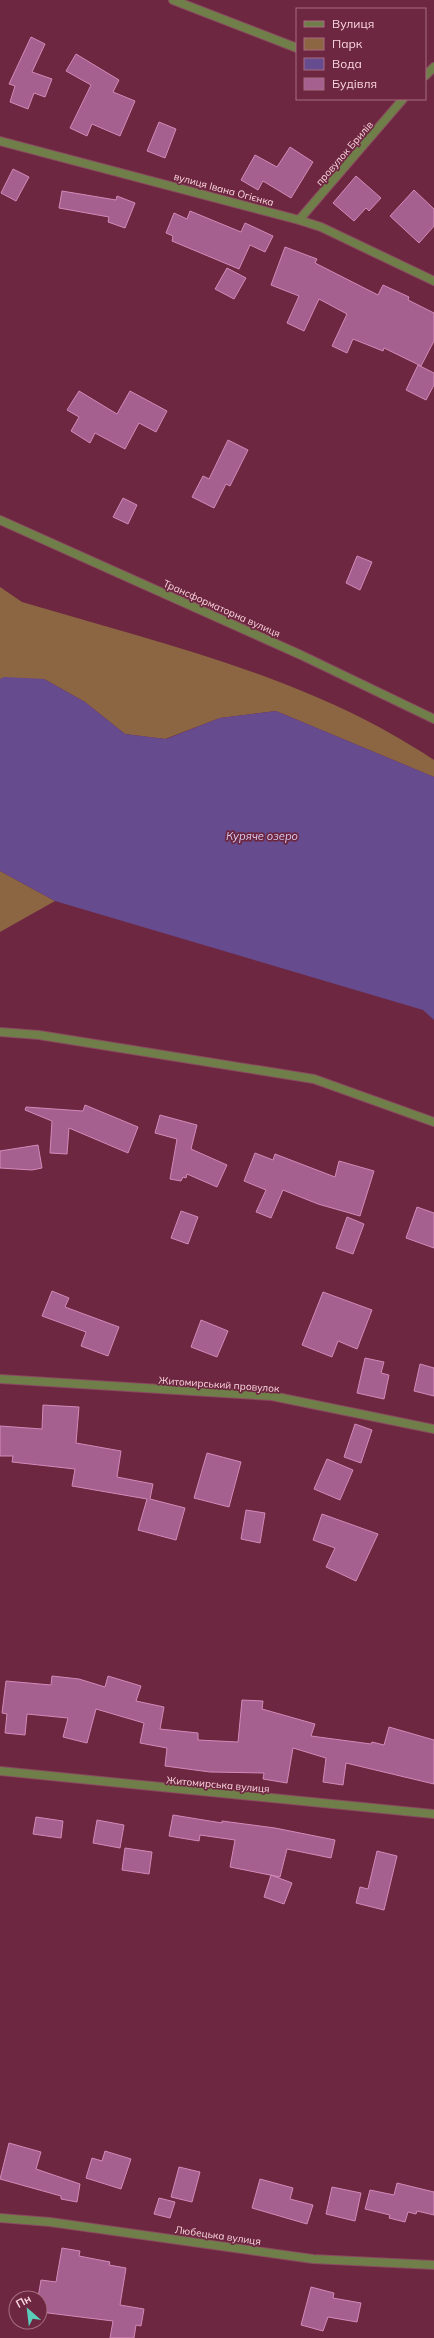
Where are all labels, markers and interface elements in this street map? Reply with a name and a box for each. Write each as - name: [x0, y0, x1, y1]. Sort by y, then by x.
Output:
- legend: [296, 8, 426, 100]
- text: Вулиця: [332, 16, 374, 31]
- text: Парк: [332, 36, 363, 51]
- text: Вода: [332, 56, 362, 71]
- text: Будівля: [332, 76, 377, 91]
- street label: провулок Брилів: [313, 118, 376, 188]
- street label: вулиця Івана Огієнка: [172, 170, 275, 209]
- street label: Трансформаторна вулиця: [161, 577, 282, 640]
- water label: Куряче озеро: [226, 829, 298, 843]
- street label: Житомирський провулок: [158, 1374, 280, 1395]
- street label: Житомирська вулиця: [166, 1774, 270, 1795]
- street label: Любецька вулиця: [174, 2223, 262, 2248]
- north arrow: [8, 2290, 48, 2330]
- text: Пн: [13, 2291, 34, 2311]

